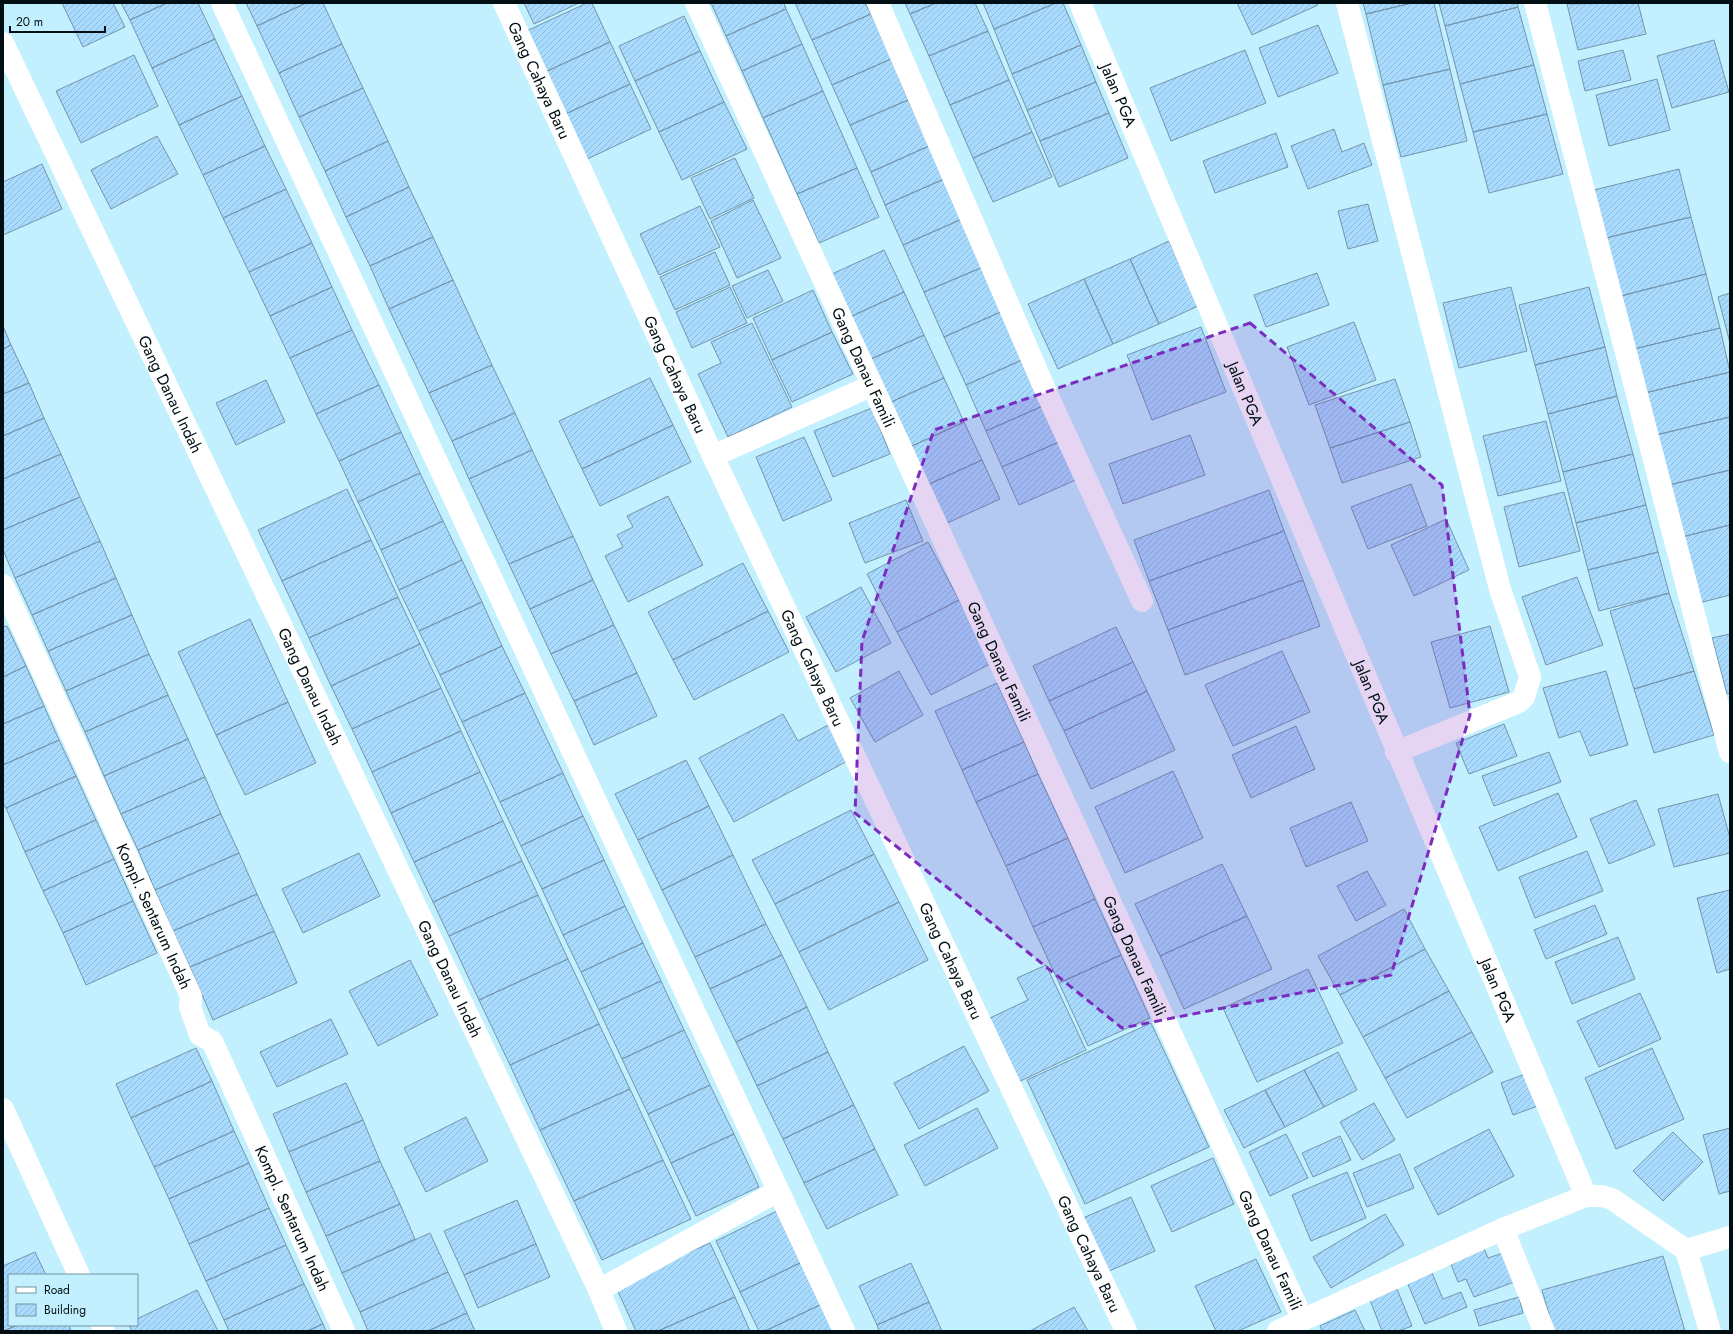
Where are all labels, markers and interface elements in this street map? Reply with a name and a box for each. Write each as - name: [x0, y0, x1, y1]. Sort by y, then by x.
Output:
- scale bar: [10, 8, 105, 34]
- text: 20 m: [16, 13, 43, 31]
- street label: Gang Cahaya Baru: [503, 18, 577, 143]
- street label: Jalan PGA: [1095, 58, 1143, 131]
- street label: Gang Danau Famili: [826, 303, 902, 431]
- street label: Gang Cahaya Baru: [638, 312, 712, 437]
- street label: Gang Danau Indah: [133, 331, 209, 457]
- street label: Jalan PGA: [1221, 356, 1269, 429]
- street label: Gang Danau Famili: [962, 598, 1037, 725]
- street label: Gang Cahaya Baru: [775, 605, 850, 730]
- street label: Gang Danau Indah: [273, 624, 348, 749]
- street label: Jalan PGA: [1348, 654, 1396, 728]
- street label: Kompl. Sentarum Indah: [111, 839, 198, 993]
- street label: Gang Danau Famili: [1097, 892, 1173, 1020]
- street label: Gang Cahaya Baru: [914, 898, 989, 1023]
- street label: Gang Danau Indah: [412, 916, 488, 1041]
- street label: Jalan PGA: [1474, 953, 1523, 1026]
- street label: Kompl. Sentarum Indah: [250, 1142, 336, 1295]
- street label: Gang Danau Famili: [1233, 1186, 1308, 1314]
- street label: Gang Cahaya Baru: [1052, 1191, 1127, 1316]
- legend: [8, 1274, 138, 1326]
- text: Road: [44, 1281, 70, 1299]
- text: Building: [44, 1301, 86, 1319]

